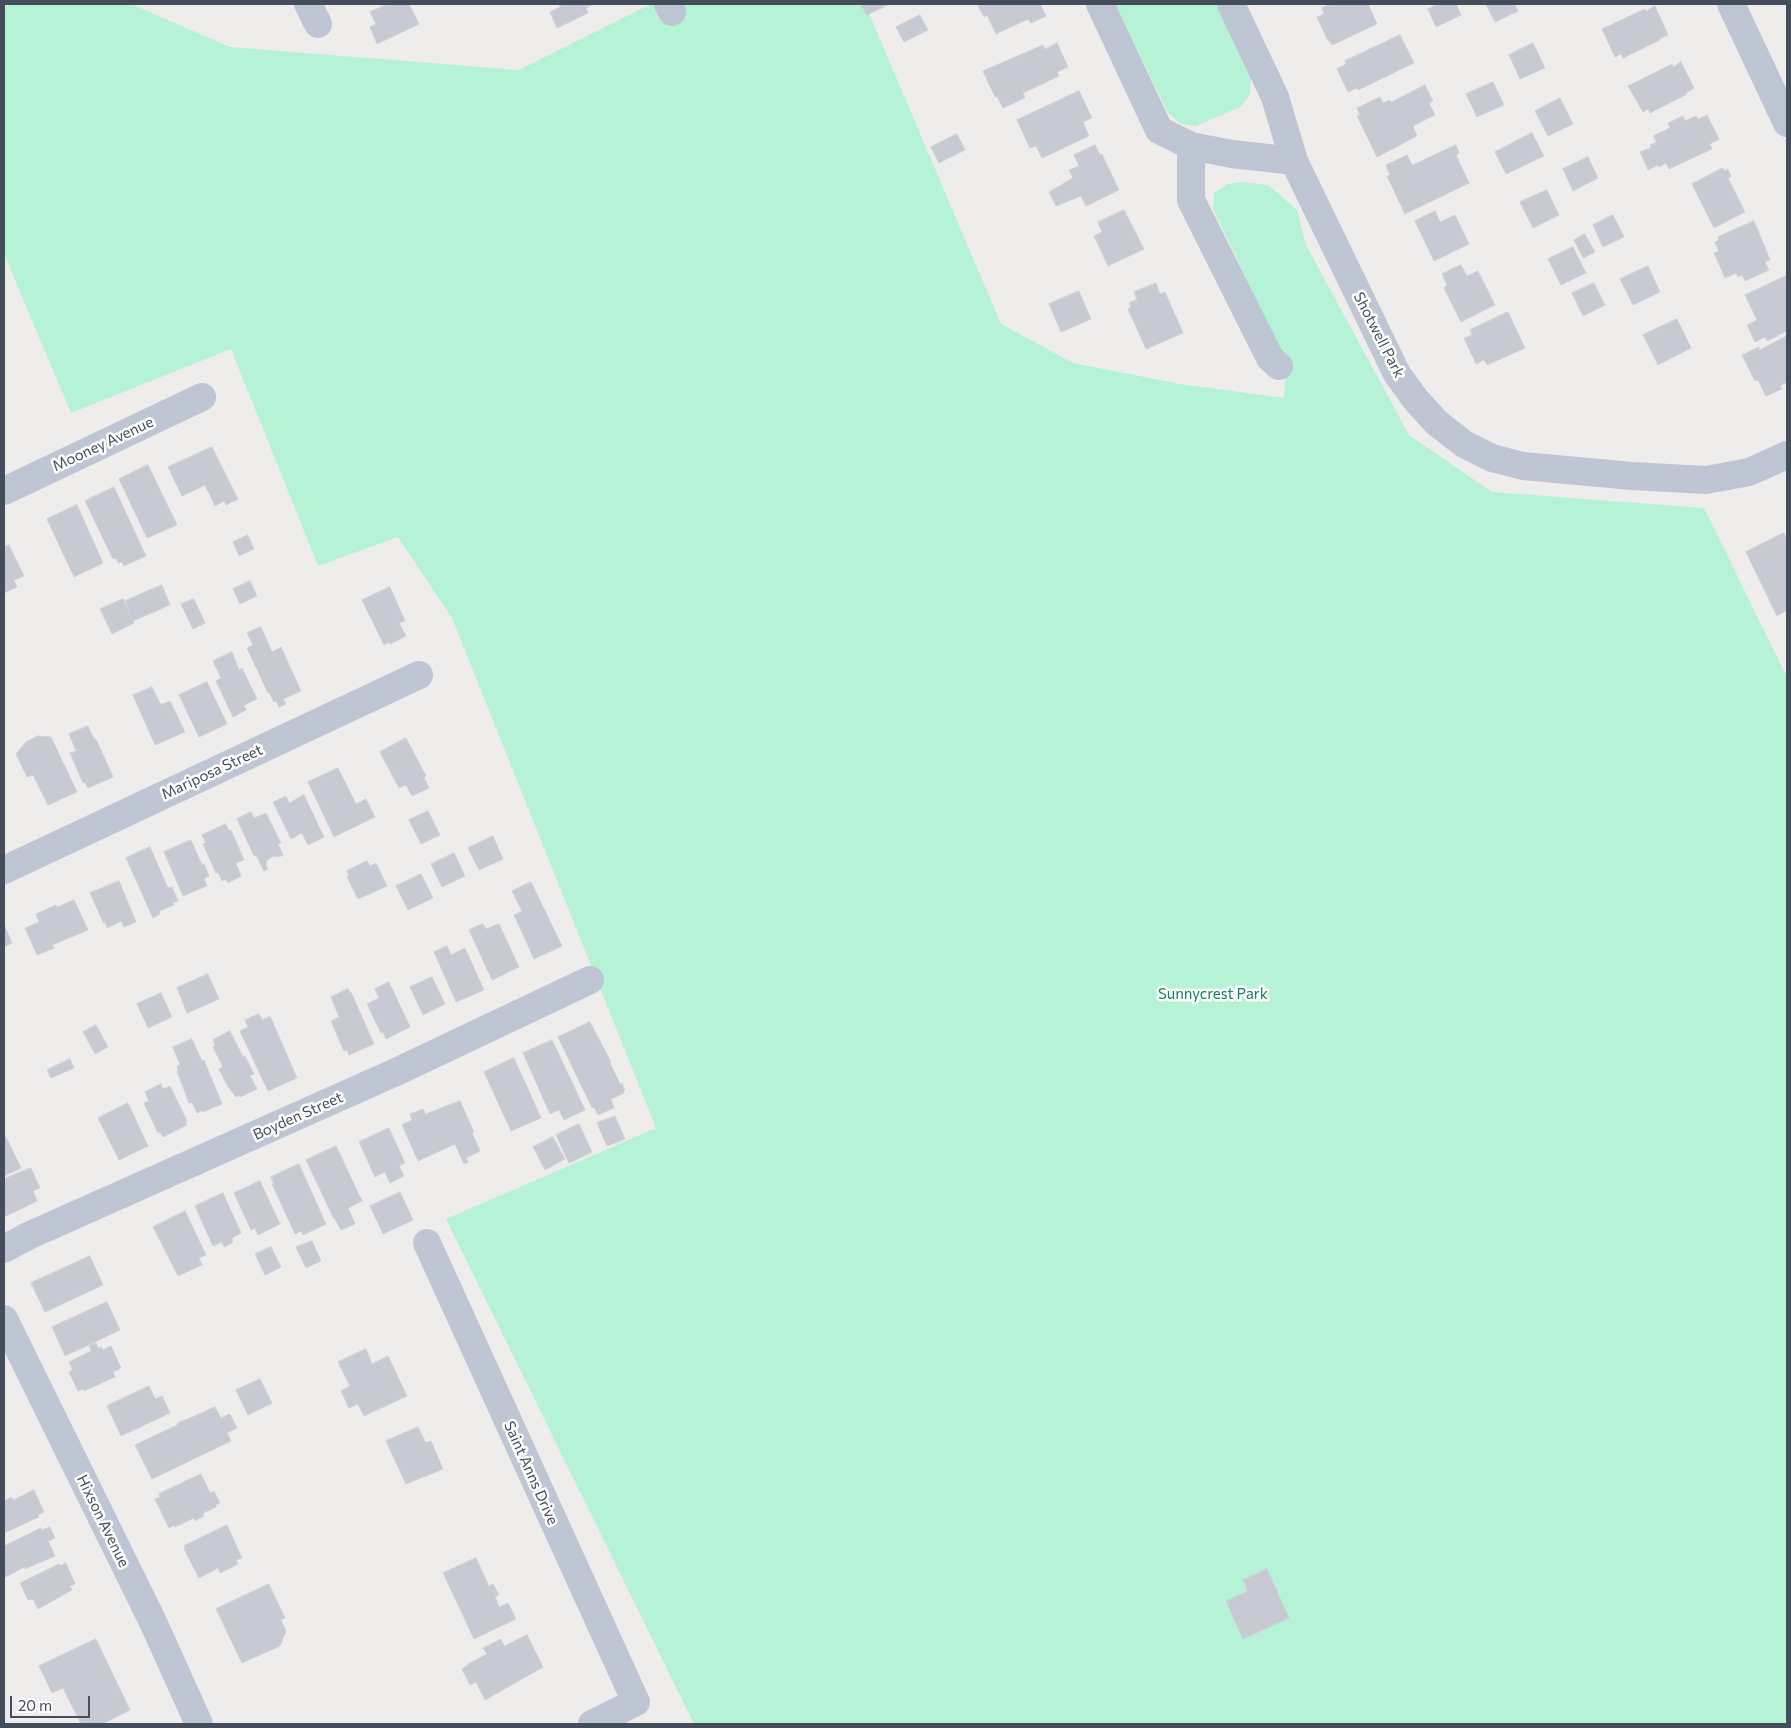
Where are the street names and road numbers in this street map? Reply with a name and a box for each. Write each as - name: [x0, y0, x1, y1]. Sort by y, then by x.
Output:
- street label: Shotwell Park: [1350, 289, 1408, 381]
- street label: Mooney Avenue: [50, 413, 156, 475]
- street label: Mariposa Street: [159, 741, 265, 803]
- street label: Boyden Street: [250, 1088, 346, 1144]
- street label: Saint Anns Drive: [500, 1418, 562, 1528]
- street label: Hixson Avenue: [73, 1472, 133, 1570]

